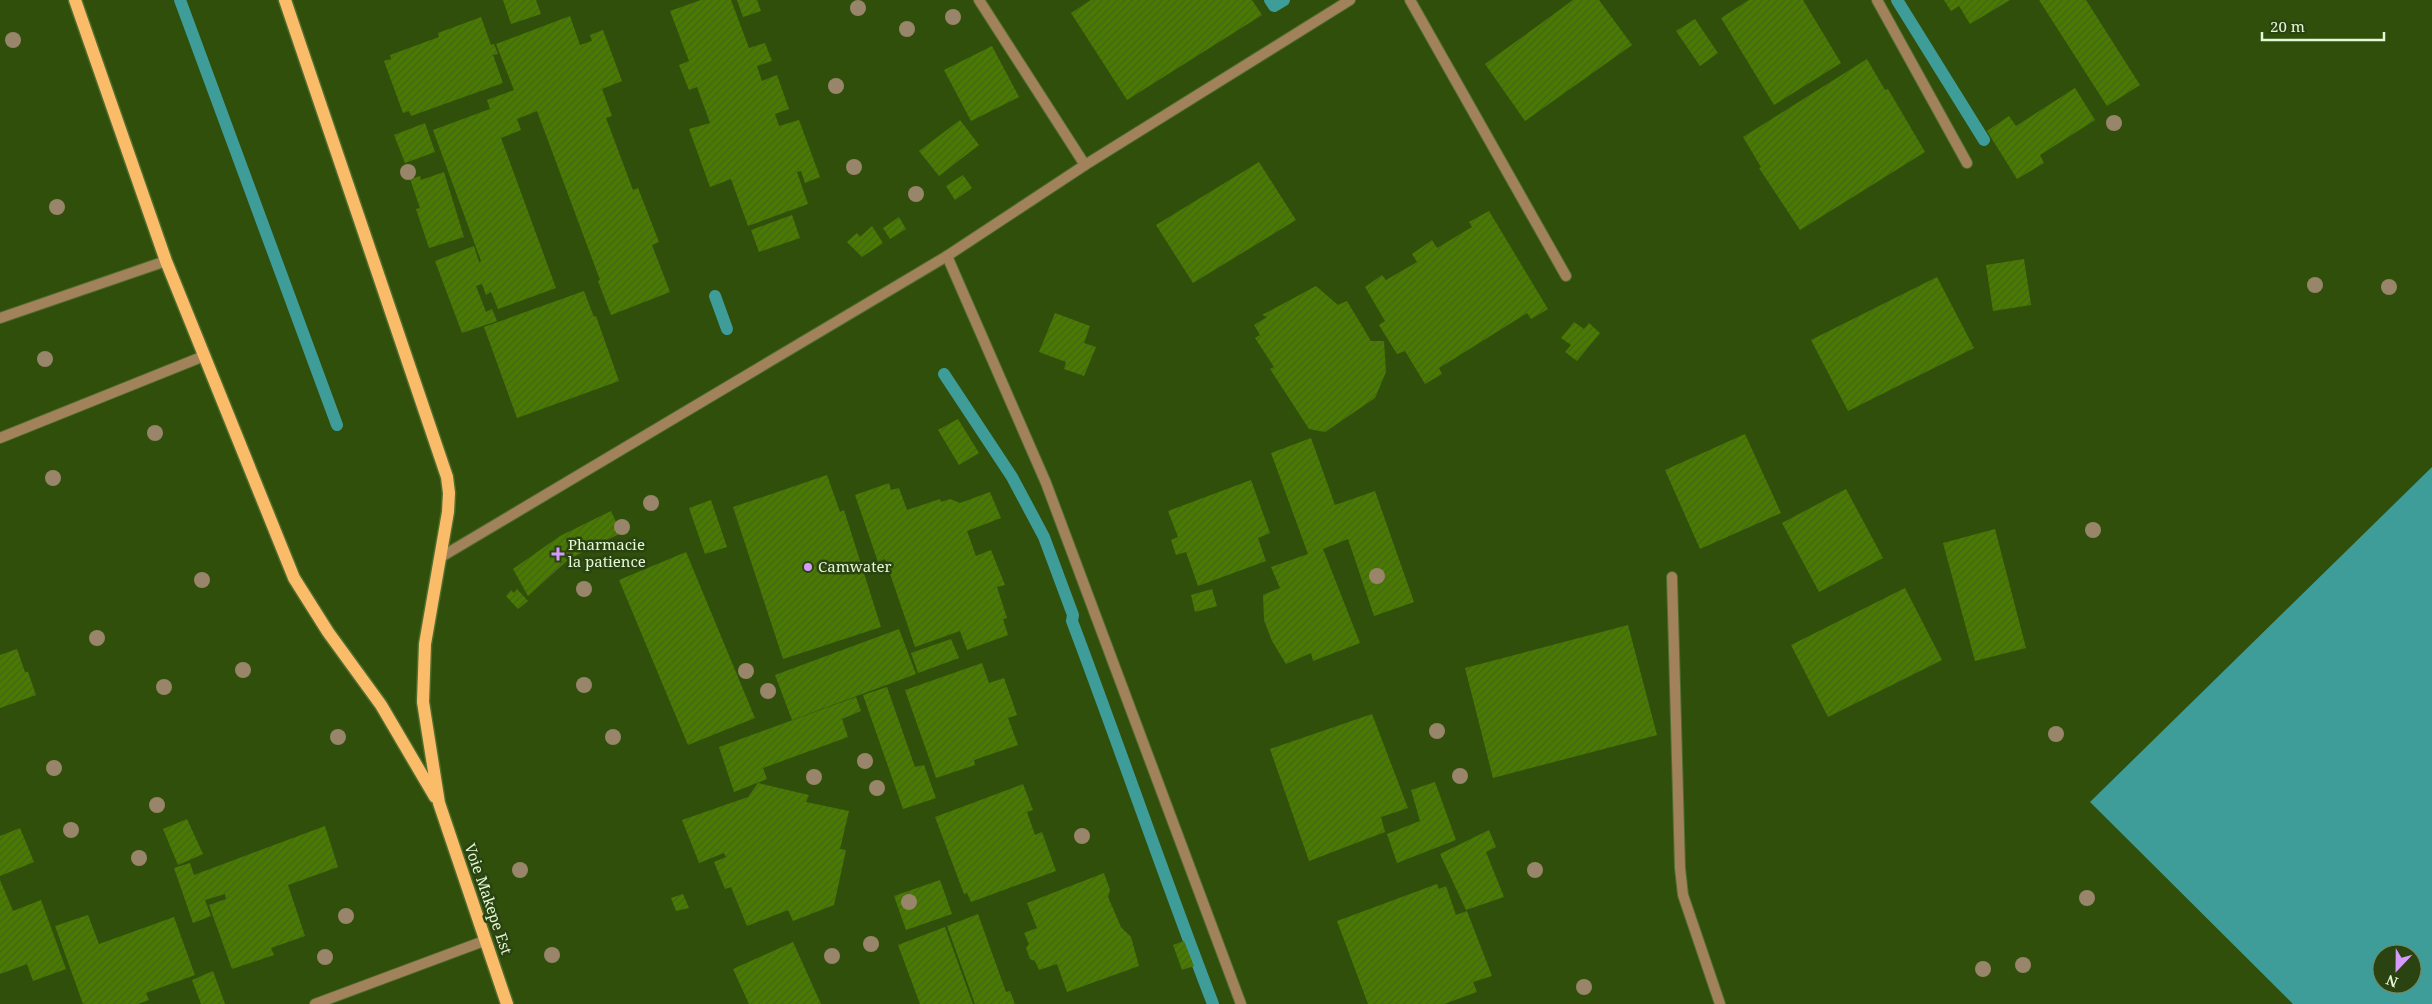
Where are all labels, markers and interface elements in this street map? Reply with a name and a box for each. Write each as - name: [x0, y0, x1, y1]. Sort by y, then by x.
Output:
- scale bar: [2262, 10, 2384, 42]
- text: 20 m: [2270, 16, 2305, 36]
- place label: Pharmacie la patience: [568, 534, 646, 571]
- marker: Pharmacie la patience: [552, 548, 564, 560]
- place label: Camwater: [818, 556, 892, 576]
- marker: Camwater: [802, 561, 814, 573]
- street label: Voie Makepe Est: [461, 841, 517, 957]
- north arrow: [2372, 944, 2422, 994]
- text: N: [2383, 971, 2401, 992]

